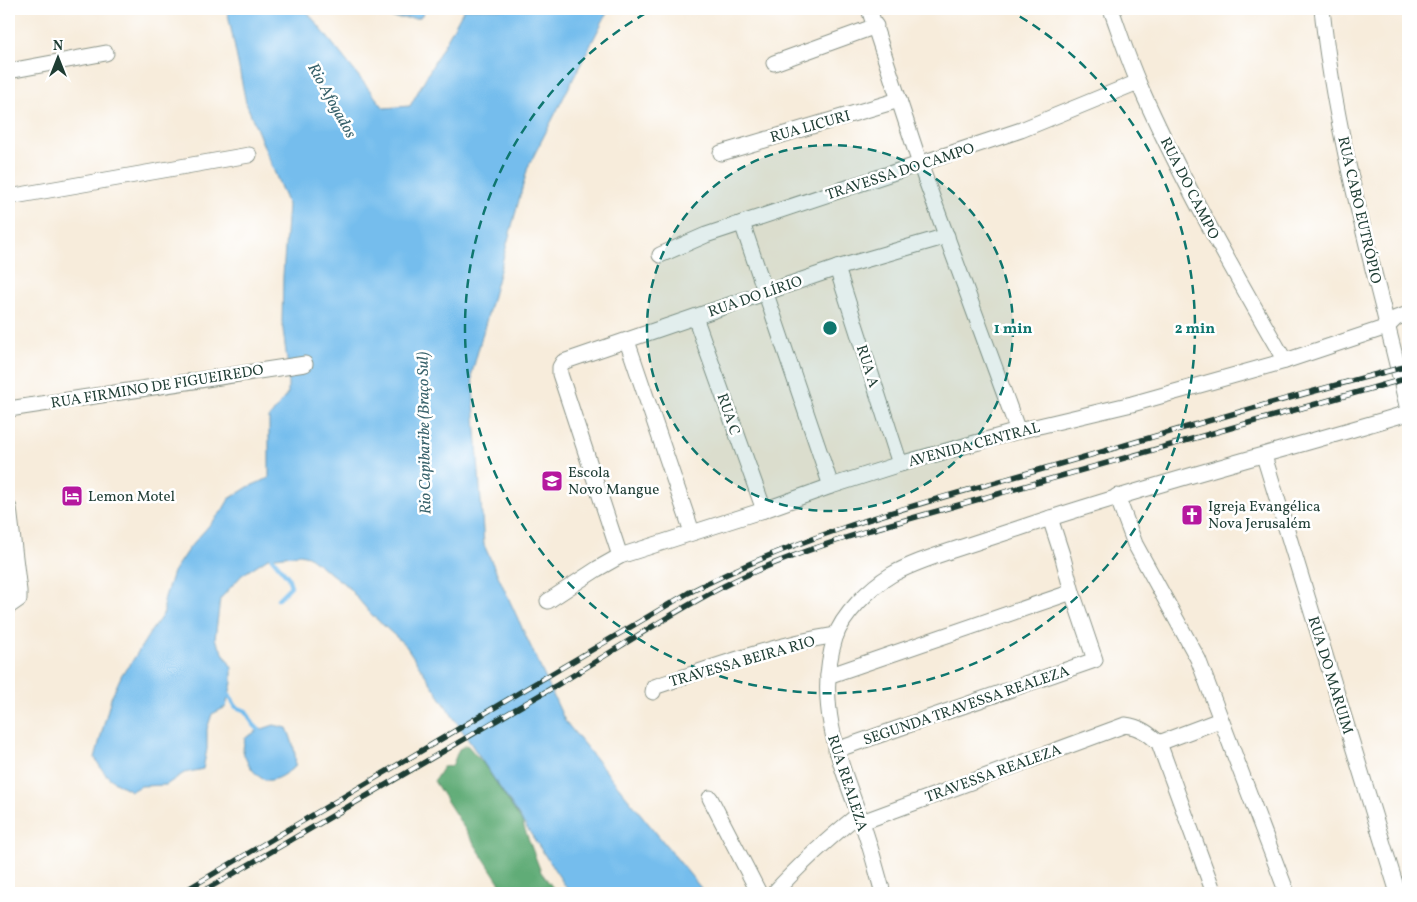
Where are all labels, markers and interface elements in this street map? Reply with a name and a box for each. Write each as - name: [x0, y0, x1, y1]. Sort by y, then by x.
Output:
- north arrow: [32, 32, 82, 82]
- text: N: [53, 37, 63, 56]
- water label: Rio Afogados: [302, 59, 361, 143]
- street label: RUA LICURI: [768, 106, 853, 149]
- street label: RUA DO CAMPO: [1154, 134, 1223, 243]
- street label: RUA CABO EUTRÓPIO: [1331, 135, 1386, 286]
- street label: TRAVESSA DO CAMPO: [824, 138, 977, 206]
- street label: RUA DO LÍRIO: [705, 271, 806, 323]
- centre of rings: [821, 319, 839, 337]
- text: 1 min: [994, 319, 1032, 340]
- text: 2 min: [1175, 319, 1215, 340]
- street label: RUA A: [850, 342, 883, 391]
- water label: Rio Capibaribe (Braço Sul): [413, 351, 437, 514]
- street label: RUA FIRMINO DE FIGUEIREDO: [49, 360, 265, 415]
- street label: RUA C: [711, 391, 745, 438]
- street label: AVENIDA CENTRAL: [906, 418, 1043, 473]
- place label: Escola Novo Mangue: [568, 463, 659, 501]
- school or university icon: Escola Novo Mangue: [540, 469, 564, 493]
- hotel icon: Lemon Motel: [60, 484, 84, 508]
- place label: Lemon Motel: [88, 487, 175, 508]
- place label: Igreja Evangélica Nova Jerusalém: [1208, 497, 1320, 535]
- church icon: Igreja Evangélica Nova Jerusalém: [1180, 503, 1204, 527]
- street label: RUA DO MARUIM: [1302, 614, 1358, 737]
- street label: TRAVESSA BEIRA RIO: [667, 632, 818, 693]
- street label: SEGUNDA TRAVESSA REALEZA: [861, 661, 1073, 752]
- street label: RUA REALEZA: [821, 732, 872, 835]
- street label: TRAVESSA REALEZA: [922, 740, 1065, 809]

